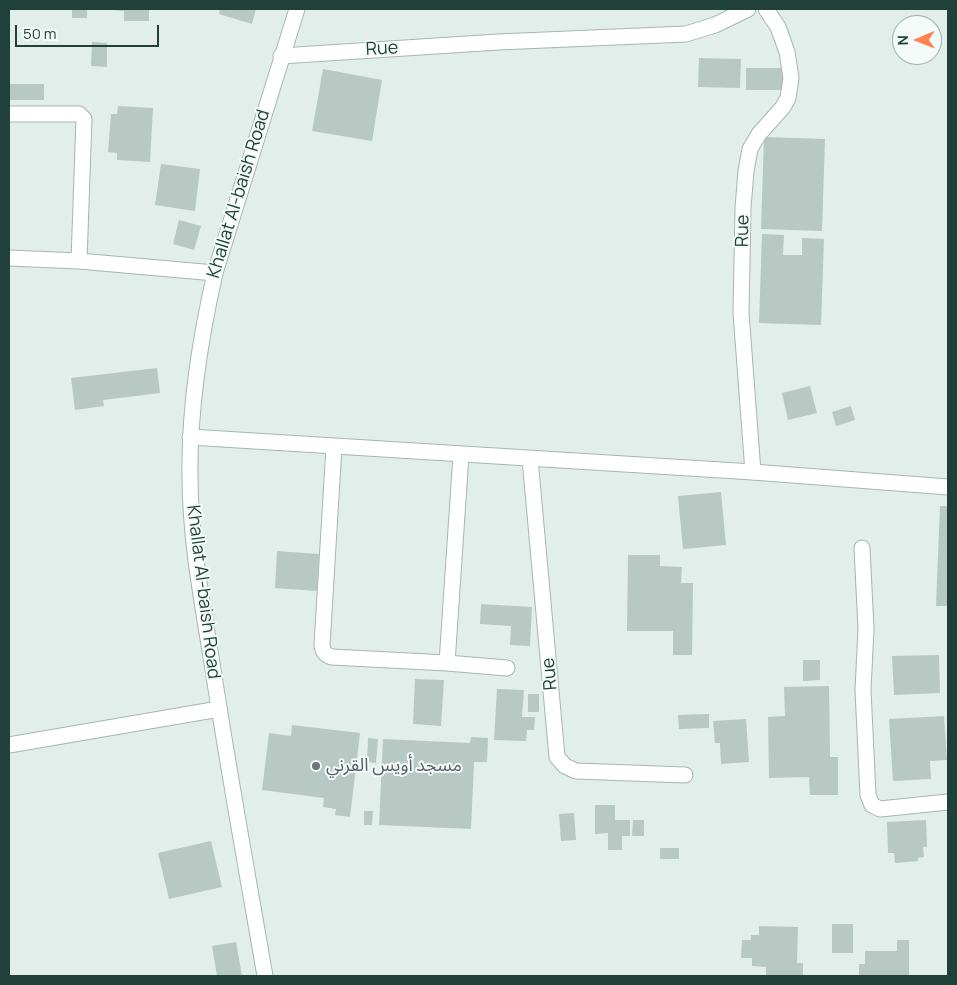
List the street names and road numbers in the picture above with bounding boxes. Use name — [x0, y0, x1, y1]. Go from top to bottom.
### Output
street label: Rue — [365, 37, 399, 61]
street label: Khallat Al-baish Road — [203, 107, 275, 281]
street label: Rue — [732, 215, 754, 247]
street label: Khallat Al-baish Road — [182, 504, 224, 680]
street label: Rue — [538, 657, 562, 691]

